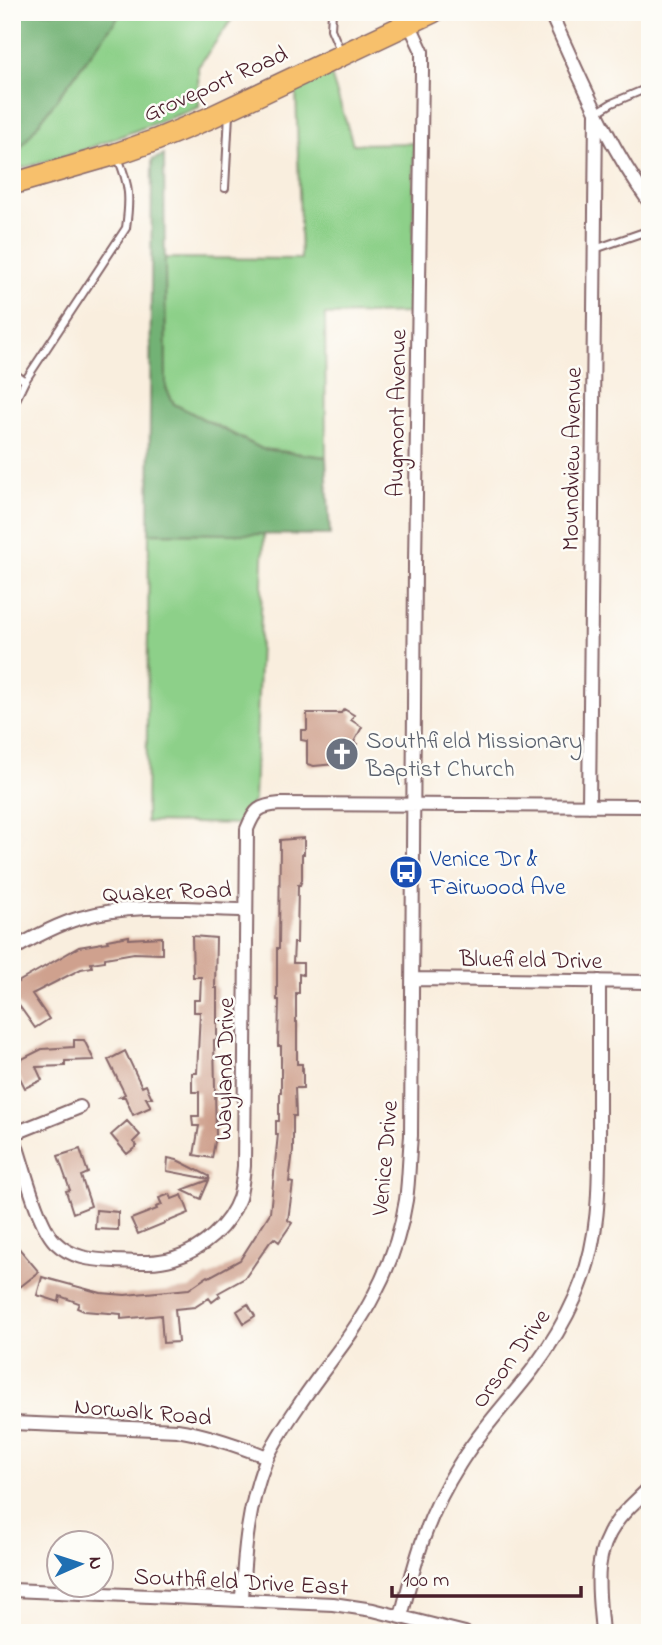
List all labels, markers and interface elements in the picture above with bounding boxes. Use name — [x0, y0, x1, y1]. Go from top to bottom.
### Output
street label: Groveport Road — [138, 38, 294, 133]
street label: Augmont Avenue — [380, 329, 417, 497]
street label: Moundview Avenue — [554, 367, 593, 551]
place label: Southfield Missionary Baptist Church — [365, 725, 582, 788]
church icon: Southfield Missionary Baptist Church — [323, 735, 361, 773]
place label: Venice Dr & Fairwood Ave — [429, 843, 566, 906]
bus stop icon: Venice Dr & Fairwood Ave — [387, 853, 425, 891]
street label: Quaker Road — [102, 874, 233, 913]
street label: Bluefield Drive — [458, 943, 603, 980]
street label: Wayland Drive — [208, 997, 246, 1141]
street label: Venice Drive — [364, 1099, 409, 1218]
street label: Orson Drive — [464, 1302, 560, 1417]
street label: Norwalk Road — [73, 1390, 213, 1437]
north arrow — [46, 1530, 116, 1600]
scale bar — [392, 1554, 582, 1598]
text: N — [81, 1556, 108, 1571]
street label: Southfield Drive East — [133, 1560, 349, 1607]
text: 100 m — [403, 1566, 449, 1596]

